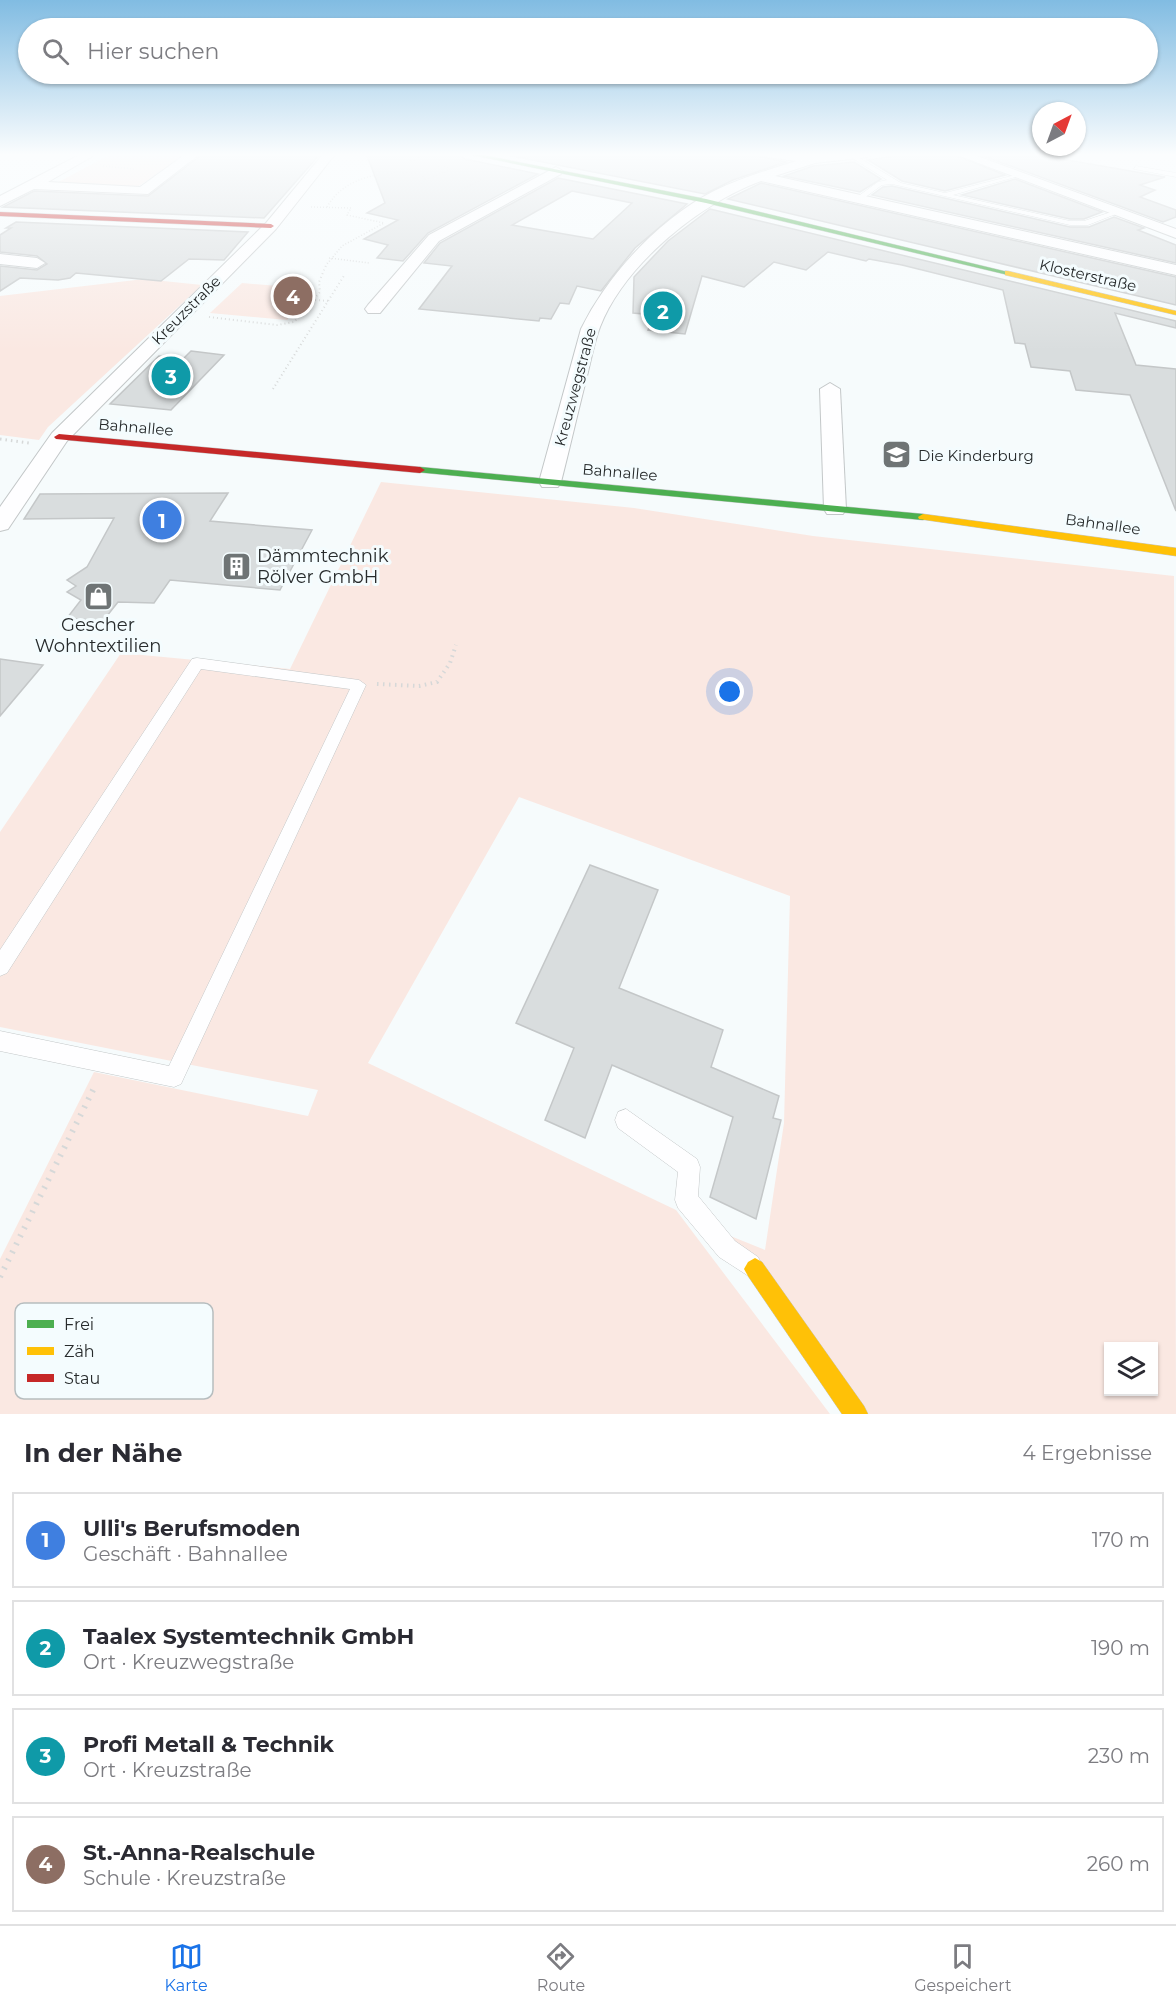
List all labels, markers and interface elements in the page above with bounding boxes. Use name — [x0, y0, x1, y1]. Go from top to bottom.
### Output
search box — [18, 18, 1158, 84]
icon: search — [39, 35, 72, 68]
text: Hier suchen — [87, 38, 219, 65]
north arrow — [1032, 102, 1086, 156]
street label: Klosterstraße — [1038, 255, 1138, 295]
street label: Kreuzstraße — [148, 272, 224, 348]
pin: 4 — [274, 274, 312, 318]
pin: 2 — [644, 288, 682, 334]
street label: Kreuzwegstraße — [550, 326, 600, 448]
pin: 3 — [152, 354, 190, 398]
street label: Bahnallee — [98, 414, 174, 440]
school or university icon: Die Kinderburg — [881, 439, 913, 471]
place label: Die Kinderburg — [918, 446, 1034, 465]
street label: Bahnallee — [582, 459, 658, 485]
pin: 1 — [142, 498, 182, 542]
street label: Bahnallee — [1064, 509, 1142, 539]
place label: Dämmtechnik Rölver GmbH — [257, 545, 389, 588]
building icon: Dämmtechnik Rölver GmbH — [220, 550, 252, 582]
shop icon: Gescher Wohntextilien — [82, 580, 114, 612]
place label: Gescher Wohntextilien — [35, 614, 161, 657]
your location — [715, 677, 744, 706]
legend — [15, 1303, 213, 1399]
text: Frei — [64, 1315, 94, 1334]
text: Zäh — [64, 1342, 95, 1361]
map controls — [1104, 1342, 1158, 1396]
button: layers — [1104, 1342, 1158, 1396]
text: Stau — [64, 1369, 100, 1388]
text: In der Nähe — [24, 1437, 182, 1469]
text: 4 Ergebnisse — [1023, 1441, 1152, 1465]
text: Ulli's Berufsmoden — [83, 1515, 301, 1542]
text: 1 — [42, 1528, 49, 1552]
text: 170 m — [1092, 1528, 1150, 1552]
text: Geschäft · Bahnallee — [83, 1542, 288, 1566]
text: Taalex Systemtechnik GmbH — [83, 1623, 414, 1650]
text: 2 — [40, 1636, 51, 1660]
text: 190 m — [1091, 1636, 1150, 1660]
text: Ort · Kreuzwegstraße — [83, 1650, 294, 1674]
text: Profi Metall & Technik — [83, 1731, 334, 1758]
text: 3 — [40, 1744, 51, 1768]
text: 230 m — [1088, 1744, 1150, 1768]
text: Ort · Kreuzstraße — [83, 1758, 252, 1782]
text: St.-Anna-Realschule — [83, 1839, 315, 1866]
text: 4 — [39, 1852, 52, 1876]
text: 260 m — [1087, 1852, 1150, 1876]
text: Schule · Kreuzstraße — [83, 1866, 286, 1890]
tab: Karte — [165, 1940, 208, 1995]
tab: Route — [537, 1940, 585, 1995]
tab: Gespeichert — [914, 1940, 1011, 1995]

